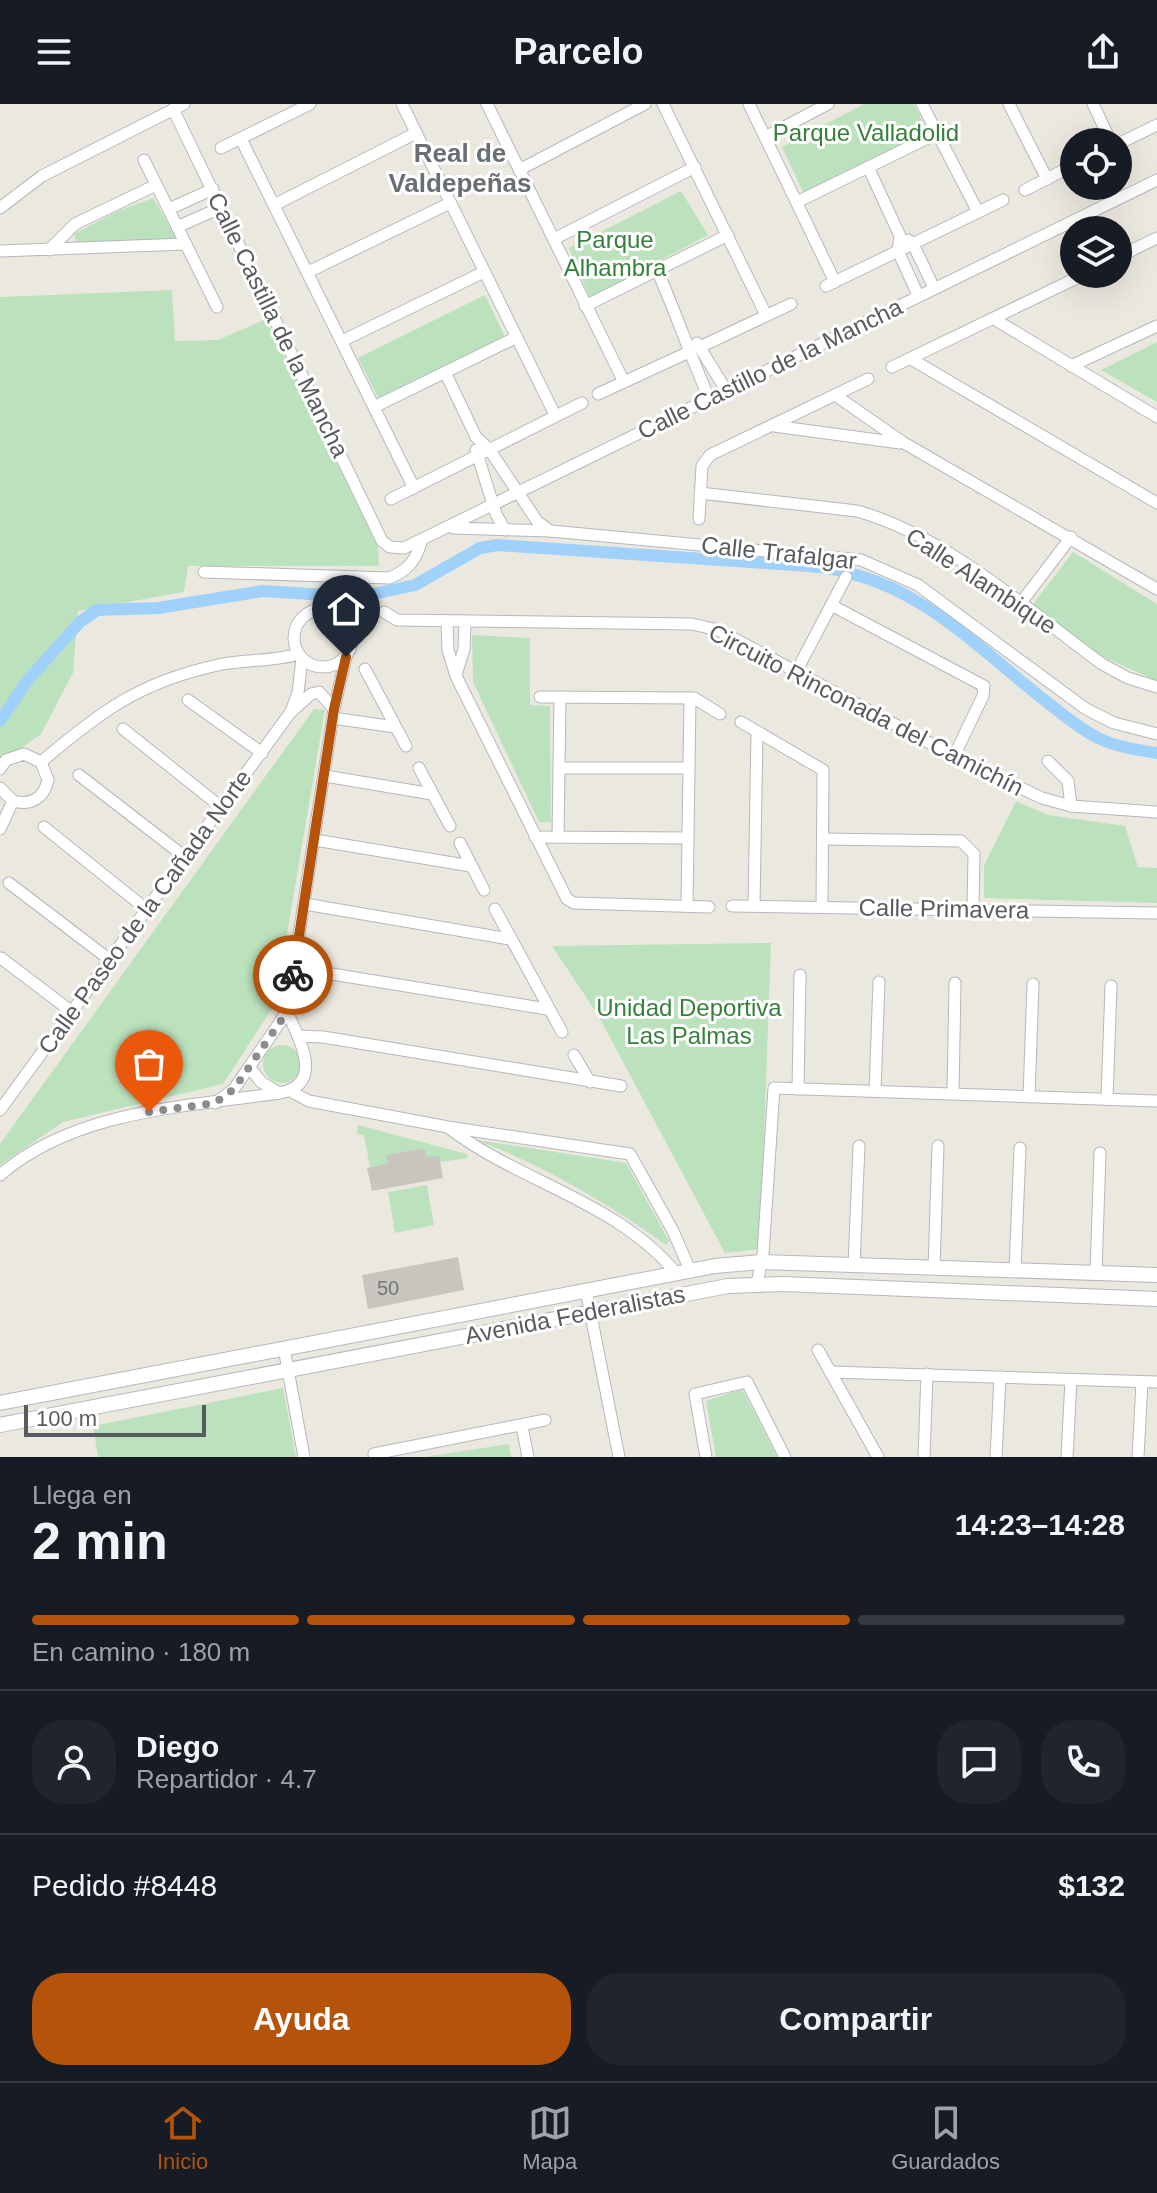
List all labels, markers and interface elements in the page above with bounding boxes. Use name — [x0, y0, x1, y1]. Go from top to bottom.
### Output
icon: menu — [32, 30, 76, 74]
icon: share — [1081, 30, 1125, 74]
text: Parcelo — [513, 31, 644, 72]
park label: Parque Valladolid — [773, 119, 959, 146]
map controls — [1060, 128, 1132, 288]
button: locate — [1060, 128, 1132, 200]
district label: Real de Valdepeñas — [388, 138, 532, 198]
street label: Calle Castilla de la Mancha — [203, 188, 355, 462]
button: layers — [1060, 216, 1132, 288]
park label: Parque Alhambra — [564, 226, 667, 281]
street label: Calle Castillo de la Mancha — [633, 292, 907, 444]
street label: Calle Alambique — [901, 522, 1061, 639]
street label: Calle Trafalgar — [700, 531, 858, 574]
pin — [312, 575, 380, 657]
icon: home — [324, 587, 368, 631]
street label: Circuito Rinconada del Camichín — [704, 618, 1028, 801]
street label: Calle Paseo de la Cañada Norte — [33, 765, 257, 1059]
street label: Calle Primavera — [858, 894, 1030, 923]
courier — [253, 935, 333, 1015]
icon: bike — [271, 953, 315, 997]
park label: Unidad Deportiva Las Palmas — [596, 994, 782, 1049]
pin — [115, 1030, 183, 1112]
icon: bag — [127, 1042, 171, 1086]
house number: 50 — [377, 1277, 399, 1299]
street label: Avenida Federalistas — [463, 1280, 687, 1349]
scale bar — [24, 1401, 206, 1437]
text: 100 m — [36, 1406, 97, 1431]
text: Llega en — [32, 1480, 132, 1510]
text: 14:23–14:28 — [955, 1508, 1125, 1541]
text: 2 min — [32, 1512, 168, 1570]
text: En camino · 180 m — [32, 1637, 250, 1667]
button: person — [32, 1720, 116, 1804]
button: chat — [937, 1720, 1021, 1804]
button: phone — [1041, 1720, 1125, 1804]
text: Diego — [136, 1730, 219, 1763]
text: Repartidor · 4.7 — [136, 1764, 317, 1794]
text: Pedido #8448 — [32, 1869, 217, 1902]
text: $132 — [1058, 1869, 1125, 1902]
button: Ayuda — [32, 1973, 571, 2065]
button: Compartir — [587, 1973, 1125, 2065]
tab: Inicio — [157, 2101, 208, 2175]
tab: Mapa — [522, 2101, 577, 2175]
tab: Guardados — [891, 2101, 1000, 2175]

